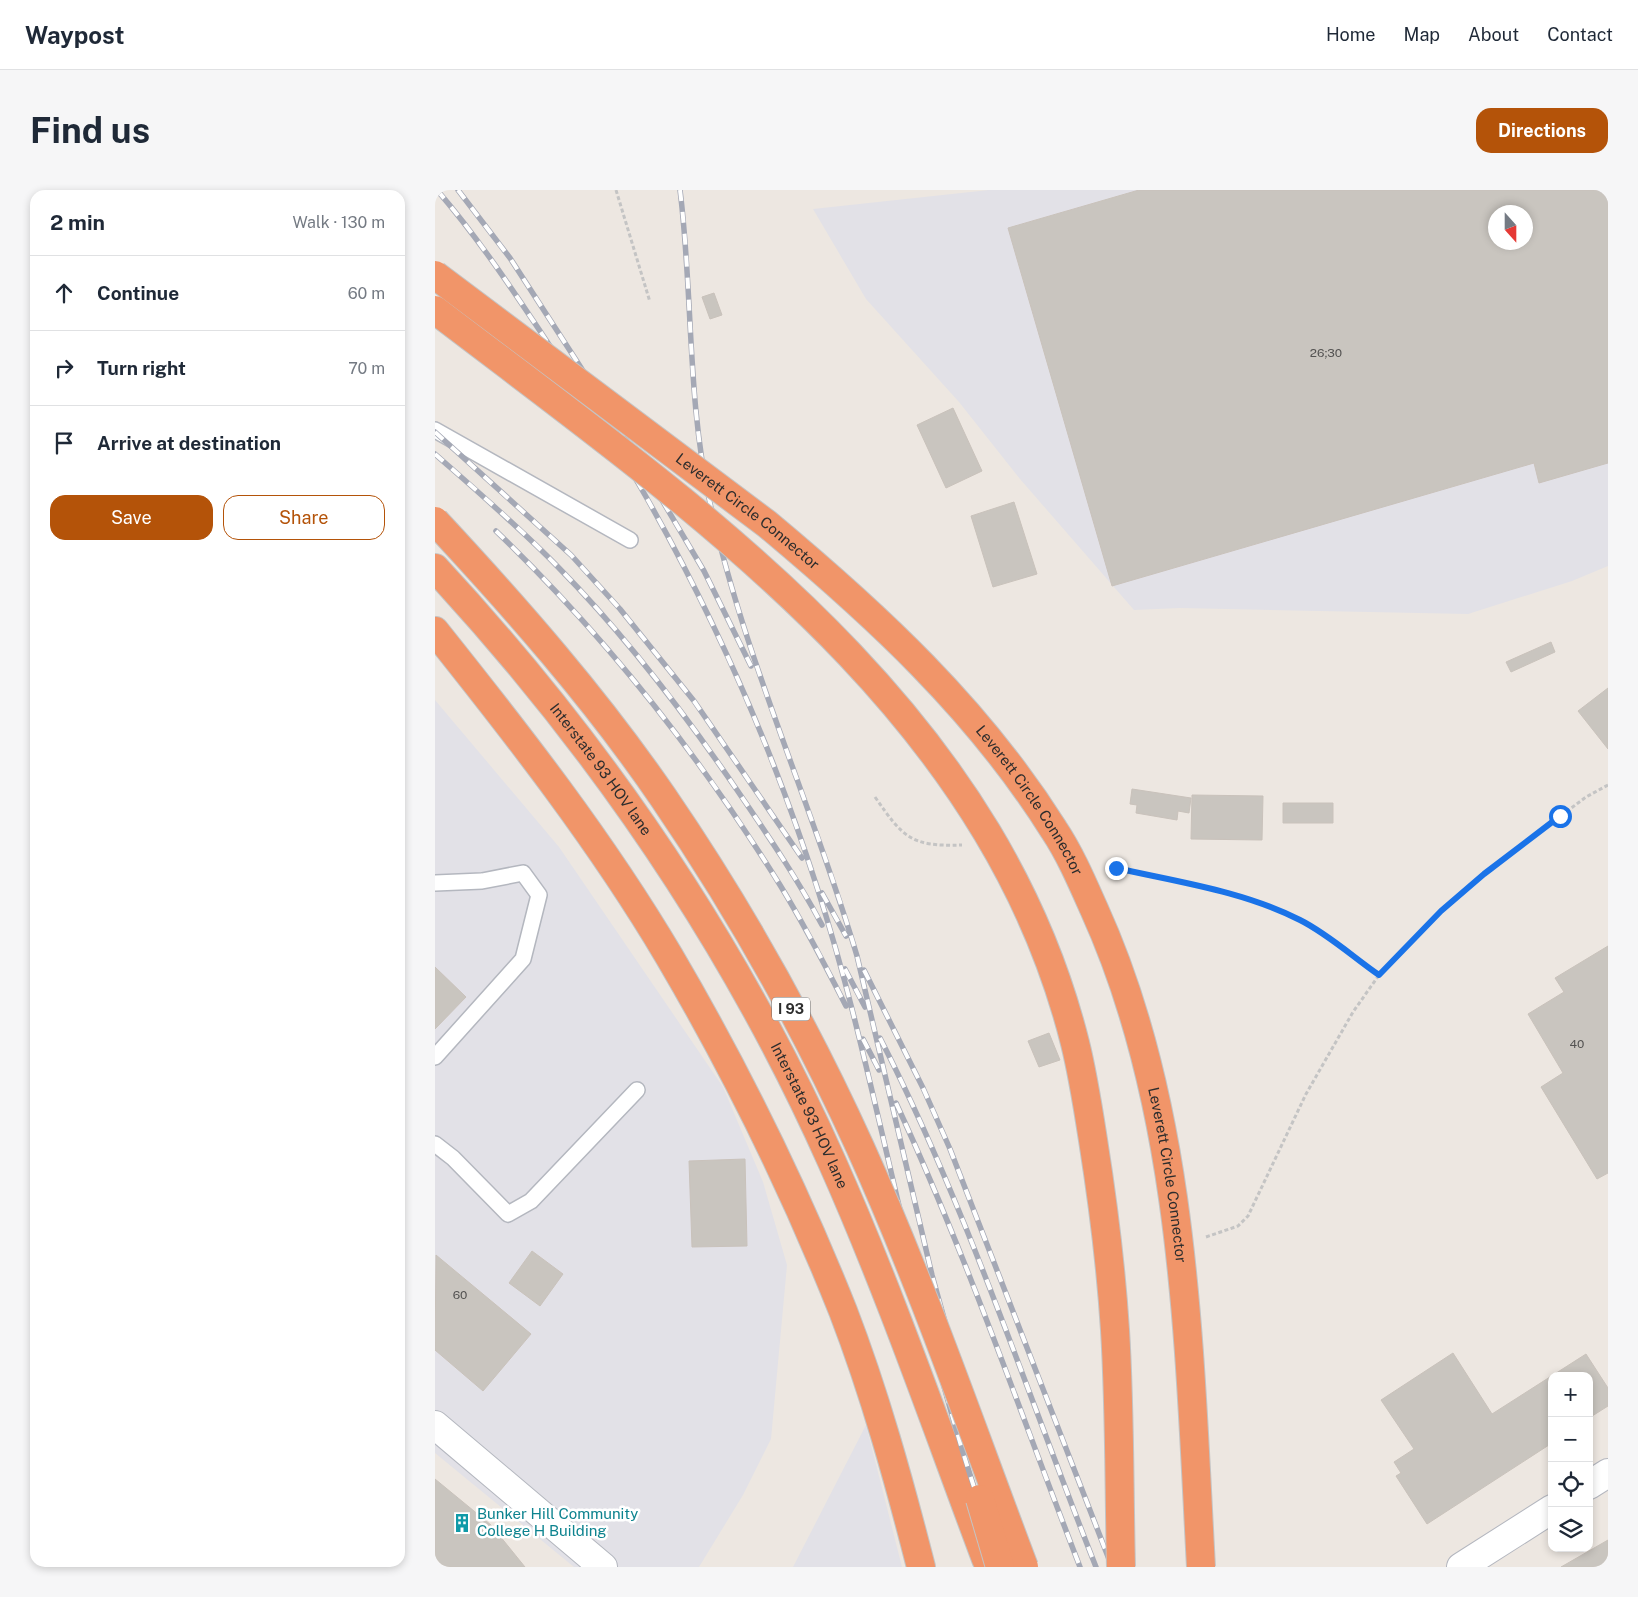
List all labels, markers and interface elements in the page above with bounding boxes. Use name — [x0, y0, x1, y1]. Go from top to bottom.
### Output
text: Waypost — [25, 21, 125, 49]
text: Home — [1326, 24, 1376, 45]
text: Map — [1404, 24, 1440, 45]
text: About — [1468, 24, 1519, 45]
text: Contact — [1547, 24, 1613, 45]
button: Directions — [1476, 108, 1608, 153]
text: Find us — [30, 110, 150, 151]
north arrow — [1488, 205, 1533, 250]
text: 2 min — [50, 210, 105, 235]
text: Walk · 130 m — [292, 213, 385, 232]
icon: ahead — [50, 279, 78, 307]
text: Continue — [97, 282, 179, 304]
text: 60 m — [348, 284, 385, 303]
house number: 26;30 — [1310, 346, 1342, 360]
icon: right — [50, 354, 78, 382]
text: Turn right — [97, 357, 186, 379]
text: 70 m — [348, 359, 385, 378]
icon: arrive — [50, 429, 78, 457]
text: Arrive at destination — [97, 432, 281, 454]
street label: Leverett Circle Connector — [673, 450, 823, 573]
button: Save — [50, 495, 213, 540]
button: Share — [223, 495, 385, 540]
street label: Interstate 93 HOV lane — [547, 700, 655, 838]
street label: Leverett Circle Connector — [973, 722, 1087, 878]
route start — [1549, 805, 1572, 828]
route end — [1105, 857, 1128, 880]
road number: I 93 — [772, 998, 810, 1021]
house number: 40 — [1570, 1037, 1584, 1051]
street label: Interstate 93 HOV lane — [767, 1039, 852, 1191]
street label: Leverett Circle Connector — [1145, 1085, 1190, 1264]
house number: 60 — [453, 1288, 467, 1302]
map controls — [1548, 1372, 1593, 1552]
button: + — [1548, 1372, 1593, 1417]
button: − — [1548, 1417, 1593, 1462]
button: locate — [1548, 1462, 1593, 1507]
place label: Bunker Hill Community College H Building — [477, 1505, 638, 1539]
button: layers — [1548, 1507, 1593, 1552]
building icon: Bunker Hill Community College H Building — [451, 1512, 473, 1534]

